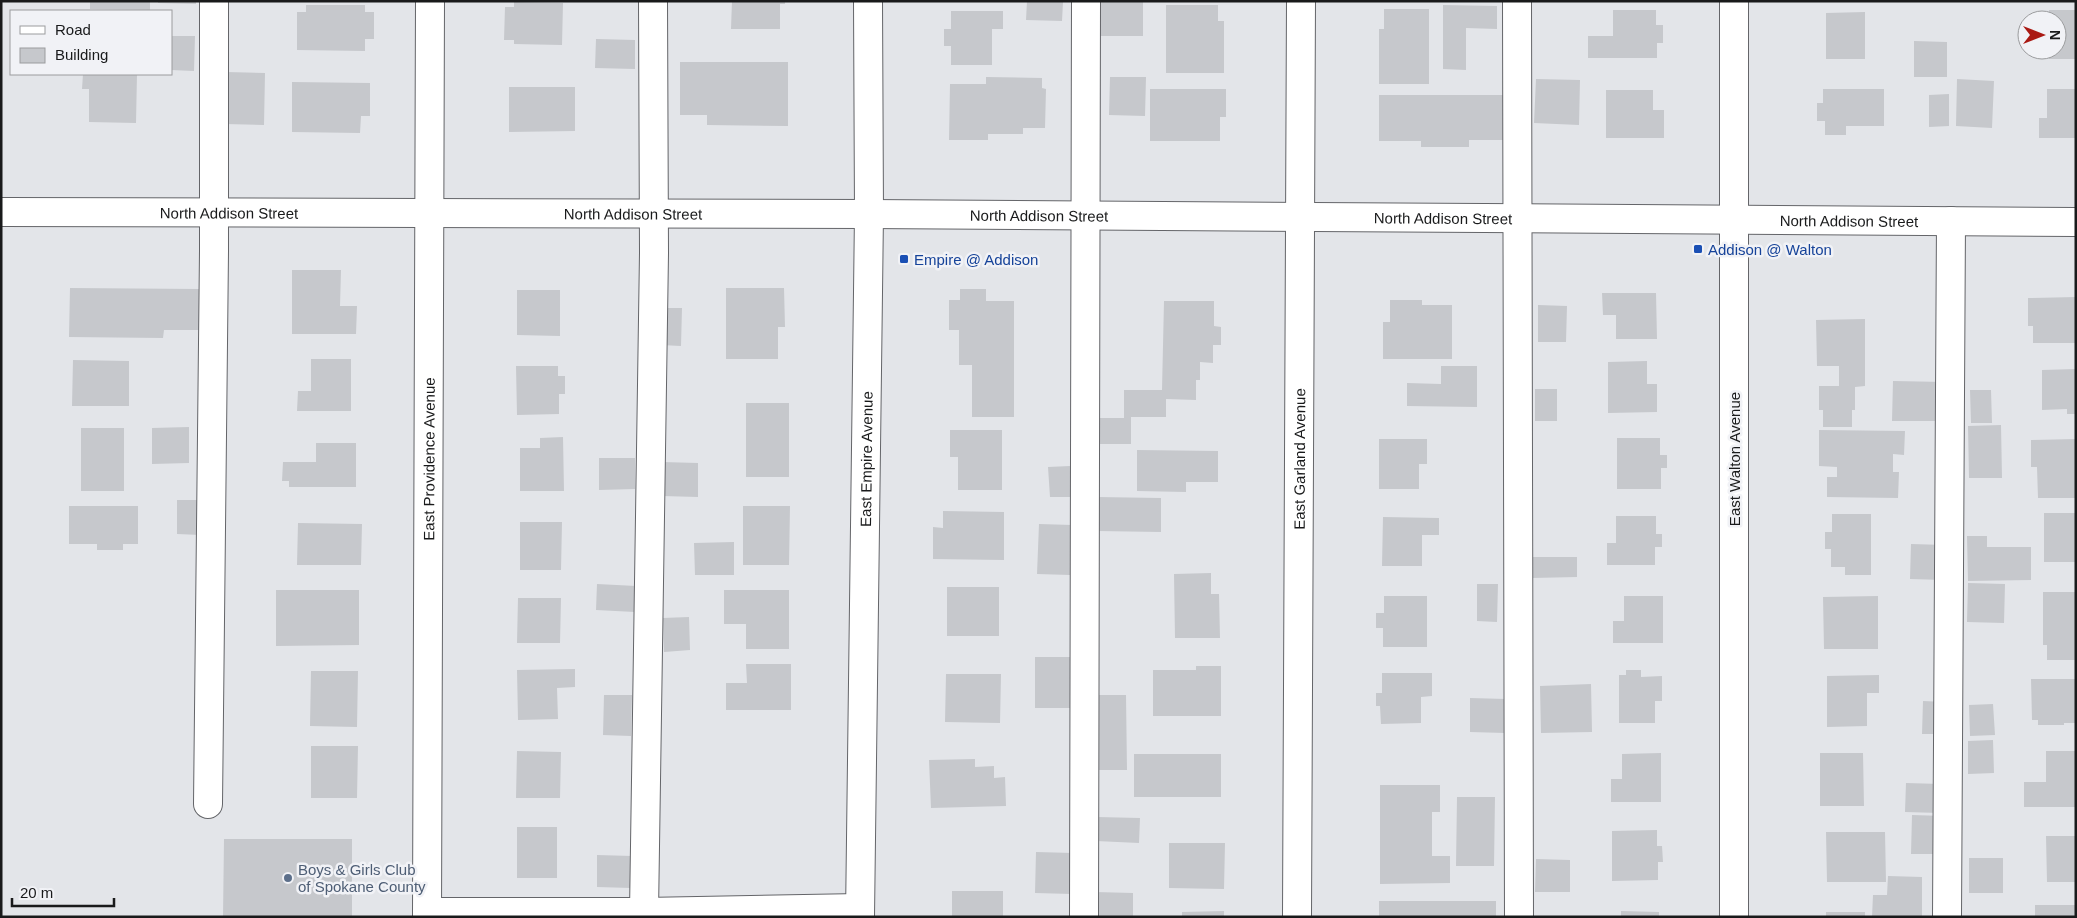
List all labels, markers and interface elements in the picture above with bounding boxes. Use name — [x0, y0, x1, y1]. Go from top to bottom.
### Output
legend — [10, 10, 172, 75]
north arrow — [2017, 10, 2067, 60]
text: Road — [55, 21, 91, 38]
text: N — [2047, 30, 2063, 40]
text: Building — [55, 46, 108, 63]
street label: North Addison Street — [160, 204, 299, 221]
street label: North Addison Street — [564, 205, 703, 222]
street label: North Addison Street — [970, 206, 1109, 224]
street label: North Addison Street — [1374, 209, 1513, 227]
street label: North Addison Street — [1780, 212, 1919, 229]
place label: Addison @ Walton — [1708, 241, 1832, 258]
marker: Addison @ Walton — [1692, 243, 1704, 255]
place label: Empire @ Addison — [914, 251, 1038, 268]
marker: Empire @ Addison — [898, 253, 910, 265]
street label: East Providence Avenue — [420, 377, 437, 541]
street label: East Garland Avenue — [1290, 388, 1308, 530]
street label: East Empire Avenue — [856, 391, 875, 527]
street label: East Walton Avenue — [1726, 392, 1743, 526]
place label: Boys & Girls Club of Spokane County — [298, 861, 426, 895]
marker: Boys & Girls Club of Spokane County — [282, 872, 294, 884]
scale bar — [12, 876, 115, 908]
text: 20 m — [20, 884, 53, 901]

